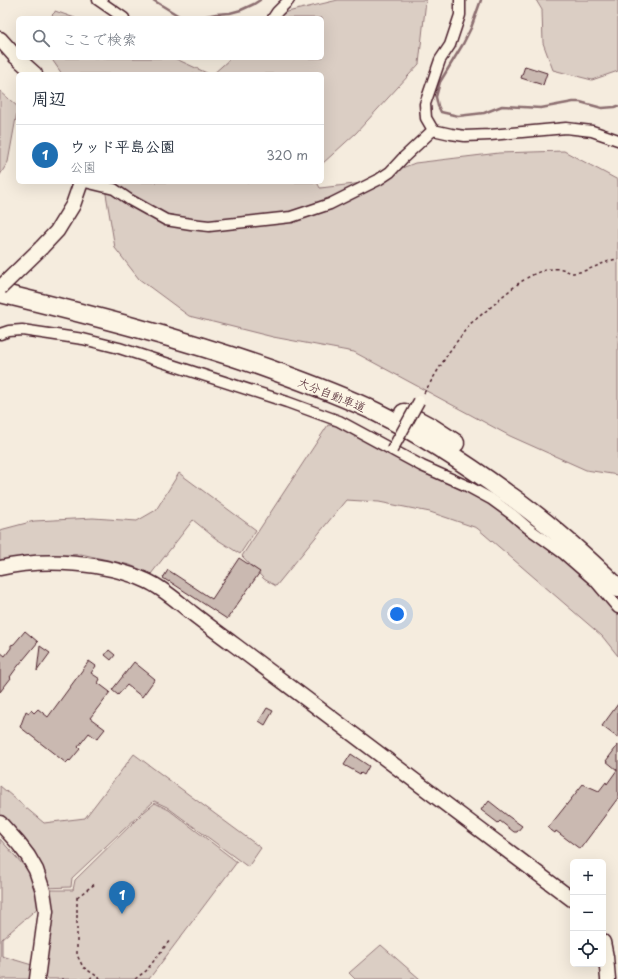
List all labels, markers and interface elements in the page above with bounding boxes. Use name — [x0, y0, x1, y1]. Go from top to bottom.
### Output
search box — [16, 16, 324, 60]
icon: search — [30, 27, 52, 49]
text: ここで検索 — [62, 27, 137, 50]
text: 周辺 — [32, 85, 66, 111]
text: ウッド平島公園 — [70, 134, 175, 157]
text: 1 — [42, 145, 48, 164]
text: 320 m — [266, 145, 308, 164]
text: 公園 — [70, 157, 96, 176]
street label: 大分自動車道 — [295, 372, 369, 416]
your location — [387, 604, 407, 624]
map controls — [570, 859, 606, 967]
button: + — [570, 859, 606, 895]
pin: 1 — [109, 881, 135, 914]
button: − — [570, 895, 606, 931]
button: locate — [570, 931, 606, 967]

